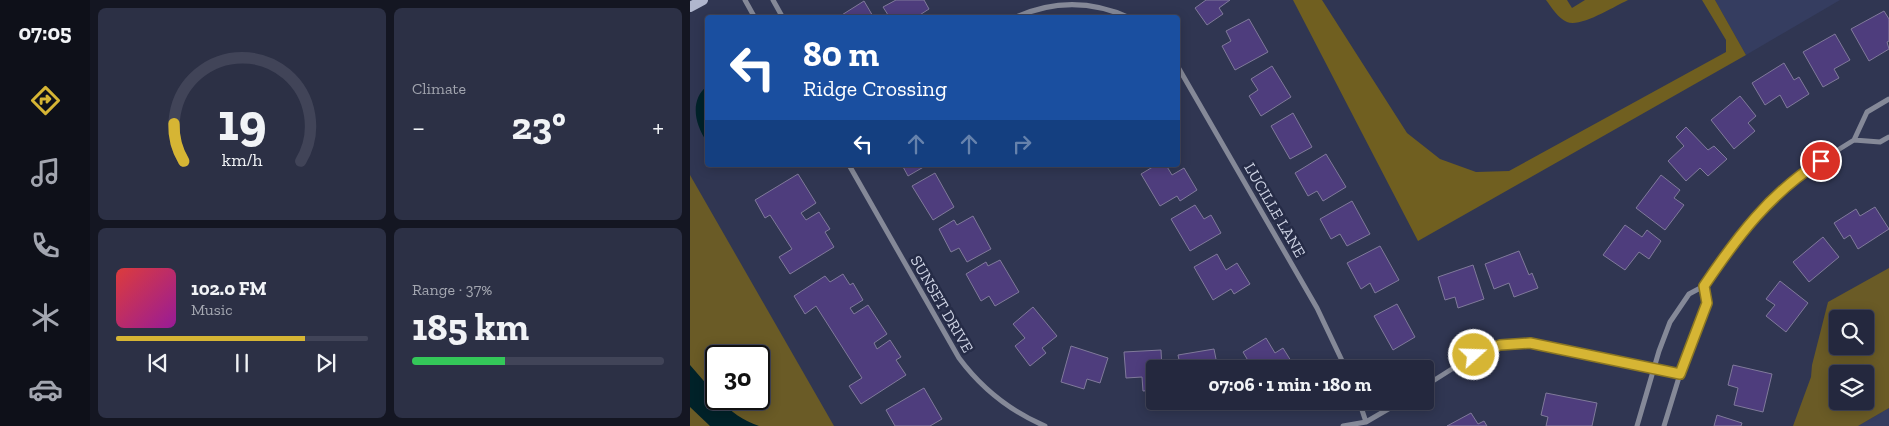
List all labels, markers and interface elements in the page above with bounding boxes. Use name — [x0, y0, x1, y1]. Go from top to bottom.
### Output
text: 07:05 — [18, 19, 72, 46]
text: 80 m — [803, 33, 879, 75]
icon: left — [720, 35, 785, 100]
text: Ridge Crossing — [803, 75, 947, 102]
text: Climate — [412, 79, 466, 98]
icon: directions — [28, 83, 63, 118]
text: 19 — [218, 91, 266, 153]
text: 23° — [511, 103, 566, 149]
text: − — [412, 111, 425, 144]
text: + — [652, 111, 664, 144]
icon: left — [849, 130, 877, 158]
icon: ahead — [902, 130, 930, 158]
icon: ahead — [955, 130, 983, 158]
icon: right — [1008, 130, 1036, 158]
pin — [1800, 140, 1842, 182]
icon: arrive — [1807, 147, 1835, 175]
text: km/h — [222, 149, 262, 171]
icon: music — [28, 155, 63, 190]
street label: LUCILLE LANE — [1240, 159, 1310, 261]
icon: phone — [28, 228, 63, 263]
street label: SUNSET DRIVE — [907, 252, 977, 356]
text: 102.0 FM — [191, 277, 267, 300]
text: Range · 37% — [412, 280, 492, 299]
icon: climate — [28, 300, 63, 335]
text: Music — [191, 300, 233, 319]
text: 185 km — [412, 304, 529, 350]
map controls — [1829, 310, 1874, 410]
button: search — [1829, 310, 1874, 355]
position arrow — [1447, 328, 1499, 380]
speed limit sign: 30 — [705, 345, 770, 410]
icon: previous — [144, 349, 172, 377]
icon: pause — [228, 349, 256, 377]
icon: next — [312, 349, 340, 377]
button: layers — [1829, 365, 1874, 410]
icon: car — [28, 372, 63, 407]
text: 07:06 · 1 min · 180 m — [1208, 373, 1372, 396]

